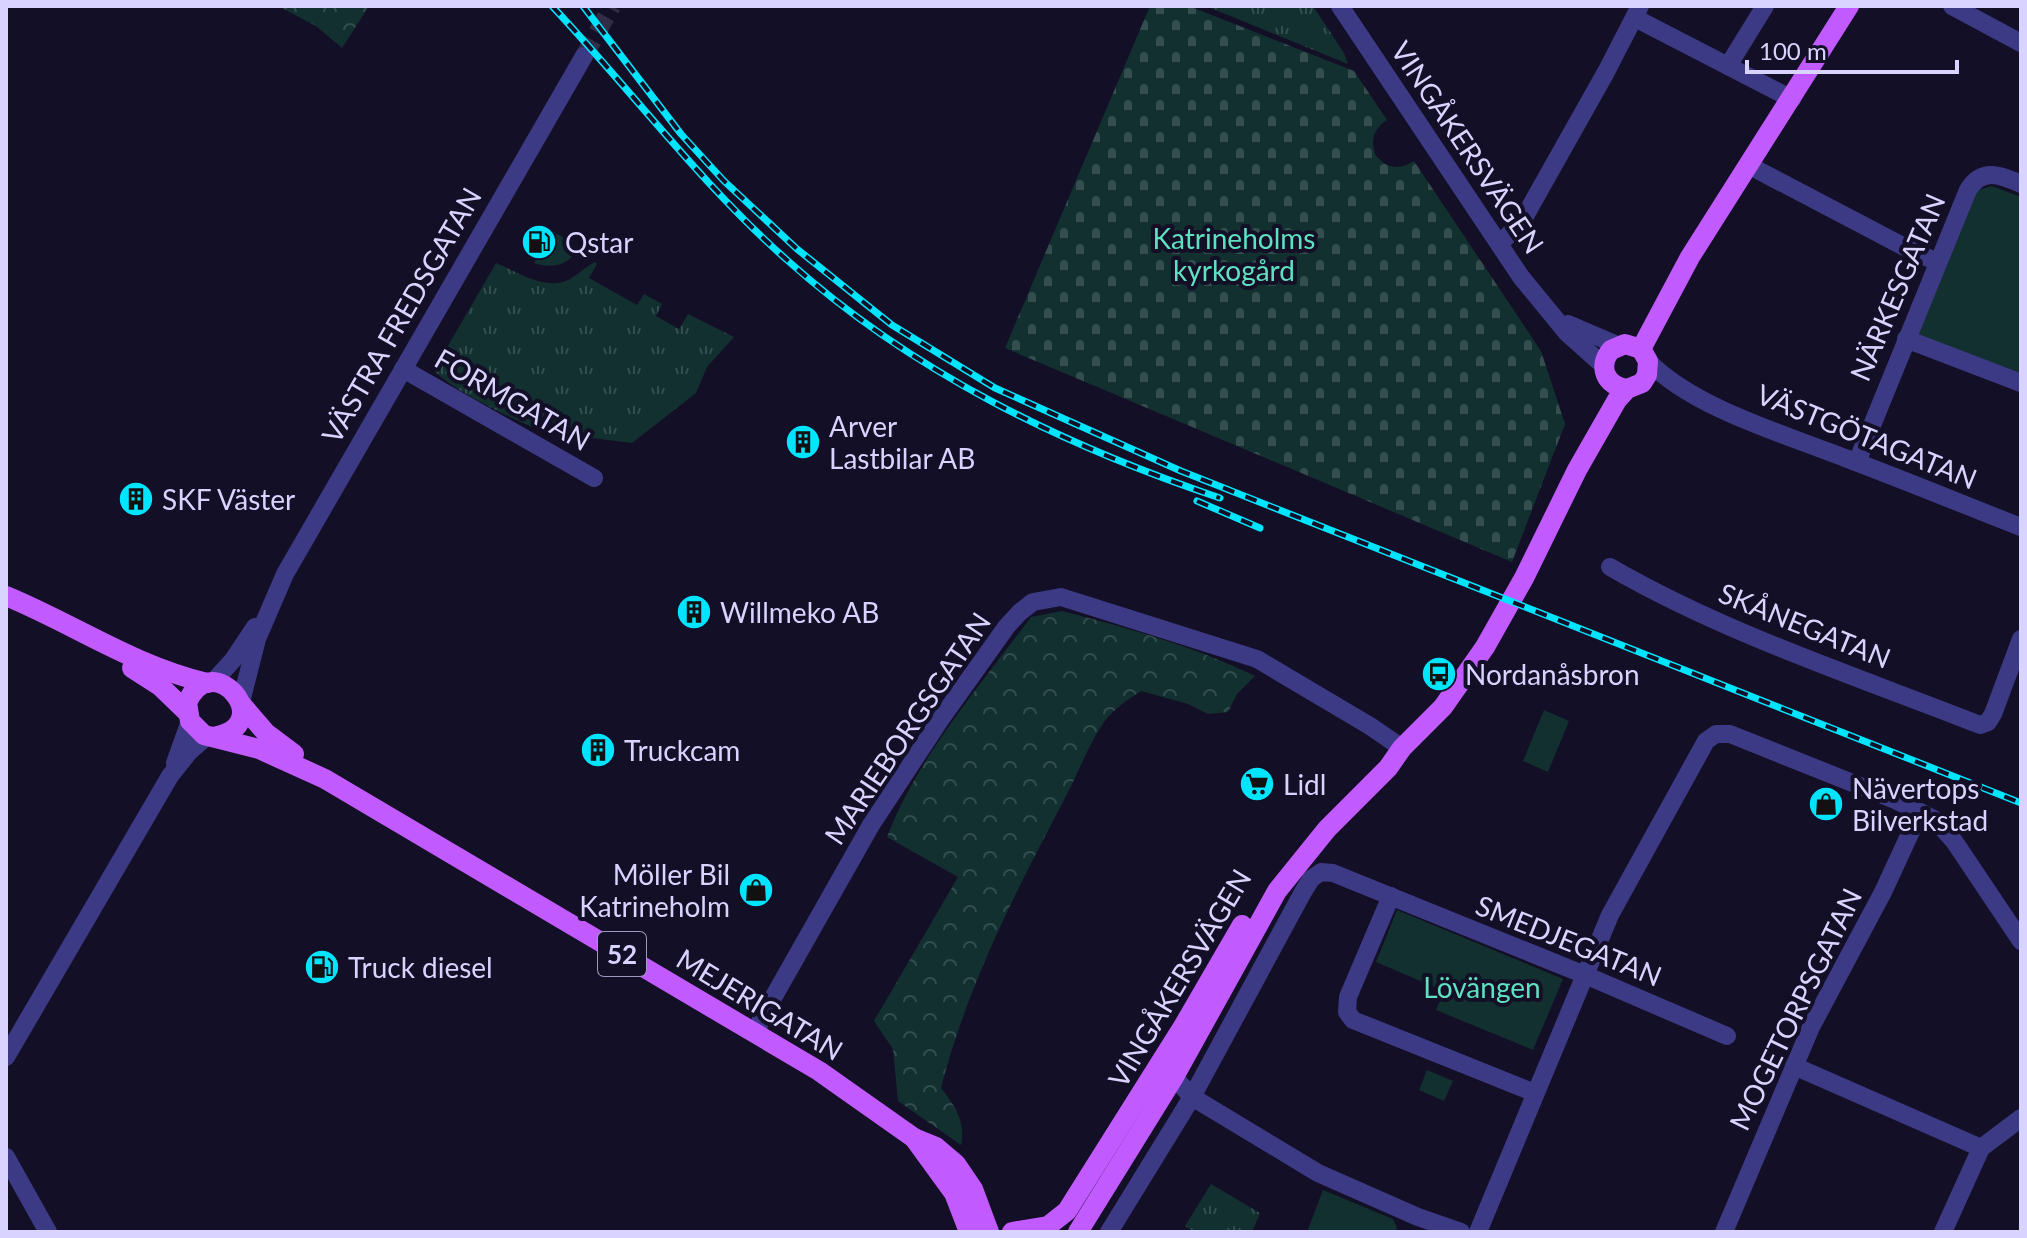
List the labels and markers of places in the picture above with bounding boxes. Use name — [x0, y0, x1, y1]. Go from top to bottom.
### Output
fuel station icon: Qstar — [520, 223, 558, 261]
place label: Qstar — [565, 225, 633, 259]
place label: Arver Lastbilar AB — [829, 409, 975, 475]
building icon: Arver Lastbilar AB — [784, 423, 822, 461]
building icon: SKF Väster — [117, 480, 155, 518]
place label: SKF Väster — [162, 482, 295, 516]
building icon: Willmeko AB — [675, 593, 713, 631]
place label: Willmeko AB — [720, 595, 879, 629]
bus stop icon: Nordanåsbron — [1420, 655, 1458, 693]
place label: Nordanåsbron — [1465, 657, 1640, 691]
building icon: Truckcam — [579, 731, 617, 769]
place label: Truckcam — [624, 733, 740, 767]
supermarket icon: Lidl — [1238, 765, 1276, 803]
place label: Lidl — [1283, 767, 1326, 801]
place label: Nävertops Bilverkstad — [1852, 771, 1988, 837]
shop icon: Nävertops Bilverkstad — [1807, 785, 1845, 823]
place label: Möller Bil Katrineholm — [579, 857, 730, 923]
shop icon: Möller Bil Katrineholm — [737, 871, 775, 909]
fuel station icon: Truck diesel — [303, 948, 341, 986]
place label: Truck diesel — [348, 950, 493, 984]

